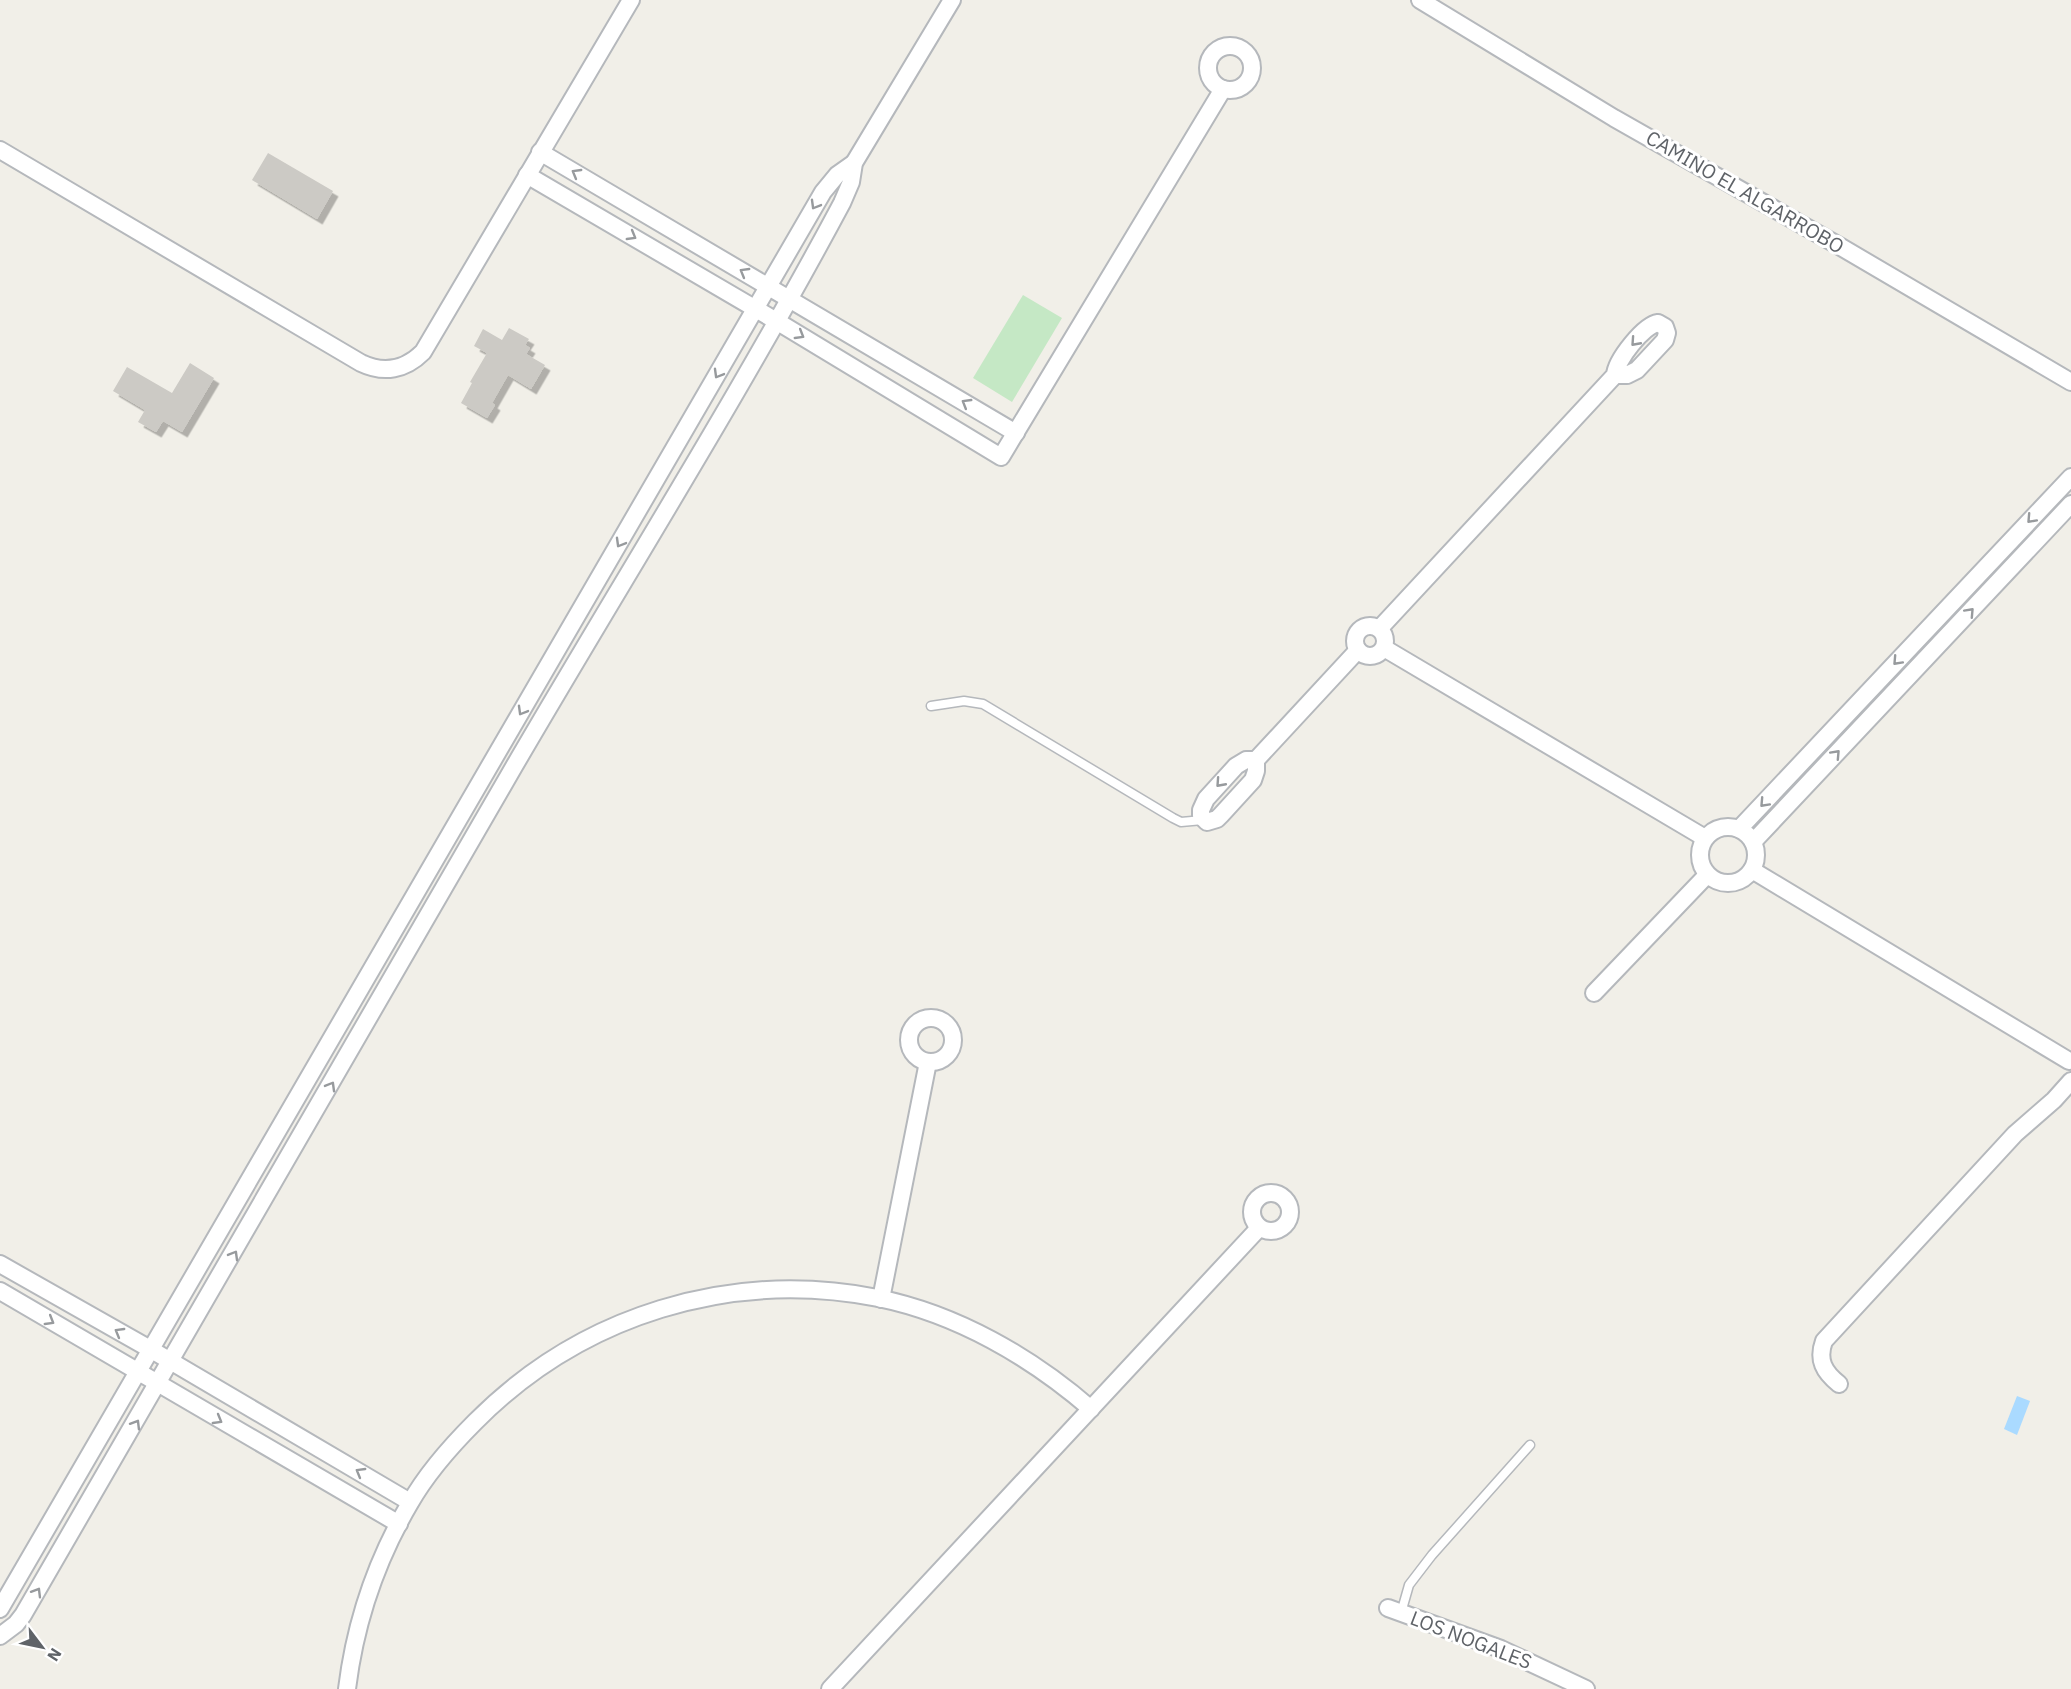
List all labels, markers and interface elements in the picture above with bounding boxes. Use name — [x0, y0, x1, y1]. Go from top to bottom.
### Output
street label: CAMINO EL ALGARROBO — [1641, 124, 1849, 259]
one-way arrow — [572, 169, 582, 180]
one-way arrow — [811, 199, 822, 209]
one-way arrow — [626, 229, 636, 241]
one-way arrow — [740, 268, 750, 279]
one-way arrow — [794, 328, 804, 340]
one-way arrow — [1631, 335, 1642, 346]
one-way arrow — [714, 368, 725, 378]
one-way arrow — [962, 399, 972, 410]
one-way arrow — [2027, 512, 2038, 523]
one-way arrow — [616, 537, 627, 547]
one-way arrow — [1963, 608, 1974, 618]
one-way arrow — [1893, 654, 1904, 665]
one-way arrow — [518, 705, 529, 716]
one-way arrow — [1829, 750, 1840, 760]
one-way arrow — [1217, 776, 1228, 787]
one-way arrow — [1760, 796, 1771, 807]
one-way arrow — [323, 1082, 335, 1092]
one-way arrow — [226, 1251, 238, 1261]
one-way arrow — [44, 1314, 54, 1325]
one-way arrow — [115, 1327, 125, 1339]
one-way arrow — [212, 1412, 222, 1424]
one-way arrow — [128, 1420, 140, 1430]
one-way arrow — [356, 1468, 366, 1480]
one-way arrow — [29, 1588, 41, 1598]
street label: LOS NOGALES — [1406, 1604, 1536, 1675]
north arrow — [12, 1617, 72, 1677]
text: N — [43, 1645, 66, 1665]

